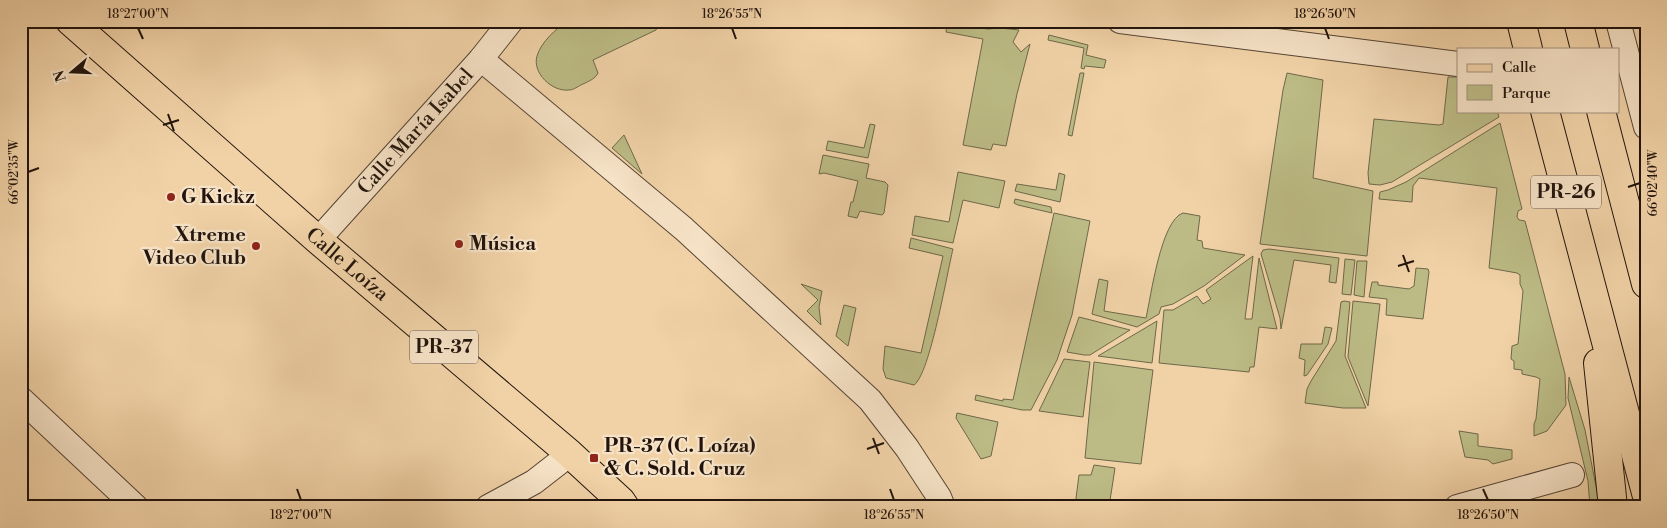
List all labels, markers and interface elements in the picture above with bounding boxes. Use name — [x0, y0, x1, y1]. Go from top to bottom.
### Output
text: 18°27'00"N — [107, 7, 169, 22]
text: 18°26'55"N — [702, 7, 762, 22]
text: 18°26'50"N — [1294, 7, 1356, 22]
north arrow — [48, 48, 98, 98]
legend — [1457, 48, 1620, 112]
text: Calle — [1502, 58, 1536, 77]
street label: Calle María Isabel — [352, 63, 479, 200]
text: N — [50, 68, 71, 84]
text: Parque — [1502, 84, 1551, 103]
text: 66°02'35"W — [7, 138, 22, 205]
text: 66°02'40"W — [1646, 148, 1661, 216]
road number: PR-26 — [1531, 176, 1601, 208]
place label: G Kickz — [181, 185, 255, 210]
marker: G Kickz — [165, 191, 177, 203]
place label: Xtreme Video Club — [142, 223, 246, 271]
street label: Calle Loíza — [301, 223, 394, 307]
place label: Música — [469, 232, 536, 257]
marker: Música — [453, 238, 465, 250]
marker: Xtreme Video Club — [250, 240, 262, 252]
road number: PR-37 — [410, 331, 478, 364]
place label: PR-37 (C. Loíza) & C. Sold. Cruz — [604, 434, 756, 482]
marker: PR-37 (C. Loíza) & C. Sold. Cruz — [588, 452, 600, 464]
text: 18°27'00"N — [270, 508, 332, 523]
text: 18°26'55"N — [864, 508, 924, 523]
text: 18°26'50"N — [1457, 508, 1519, 523]

